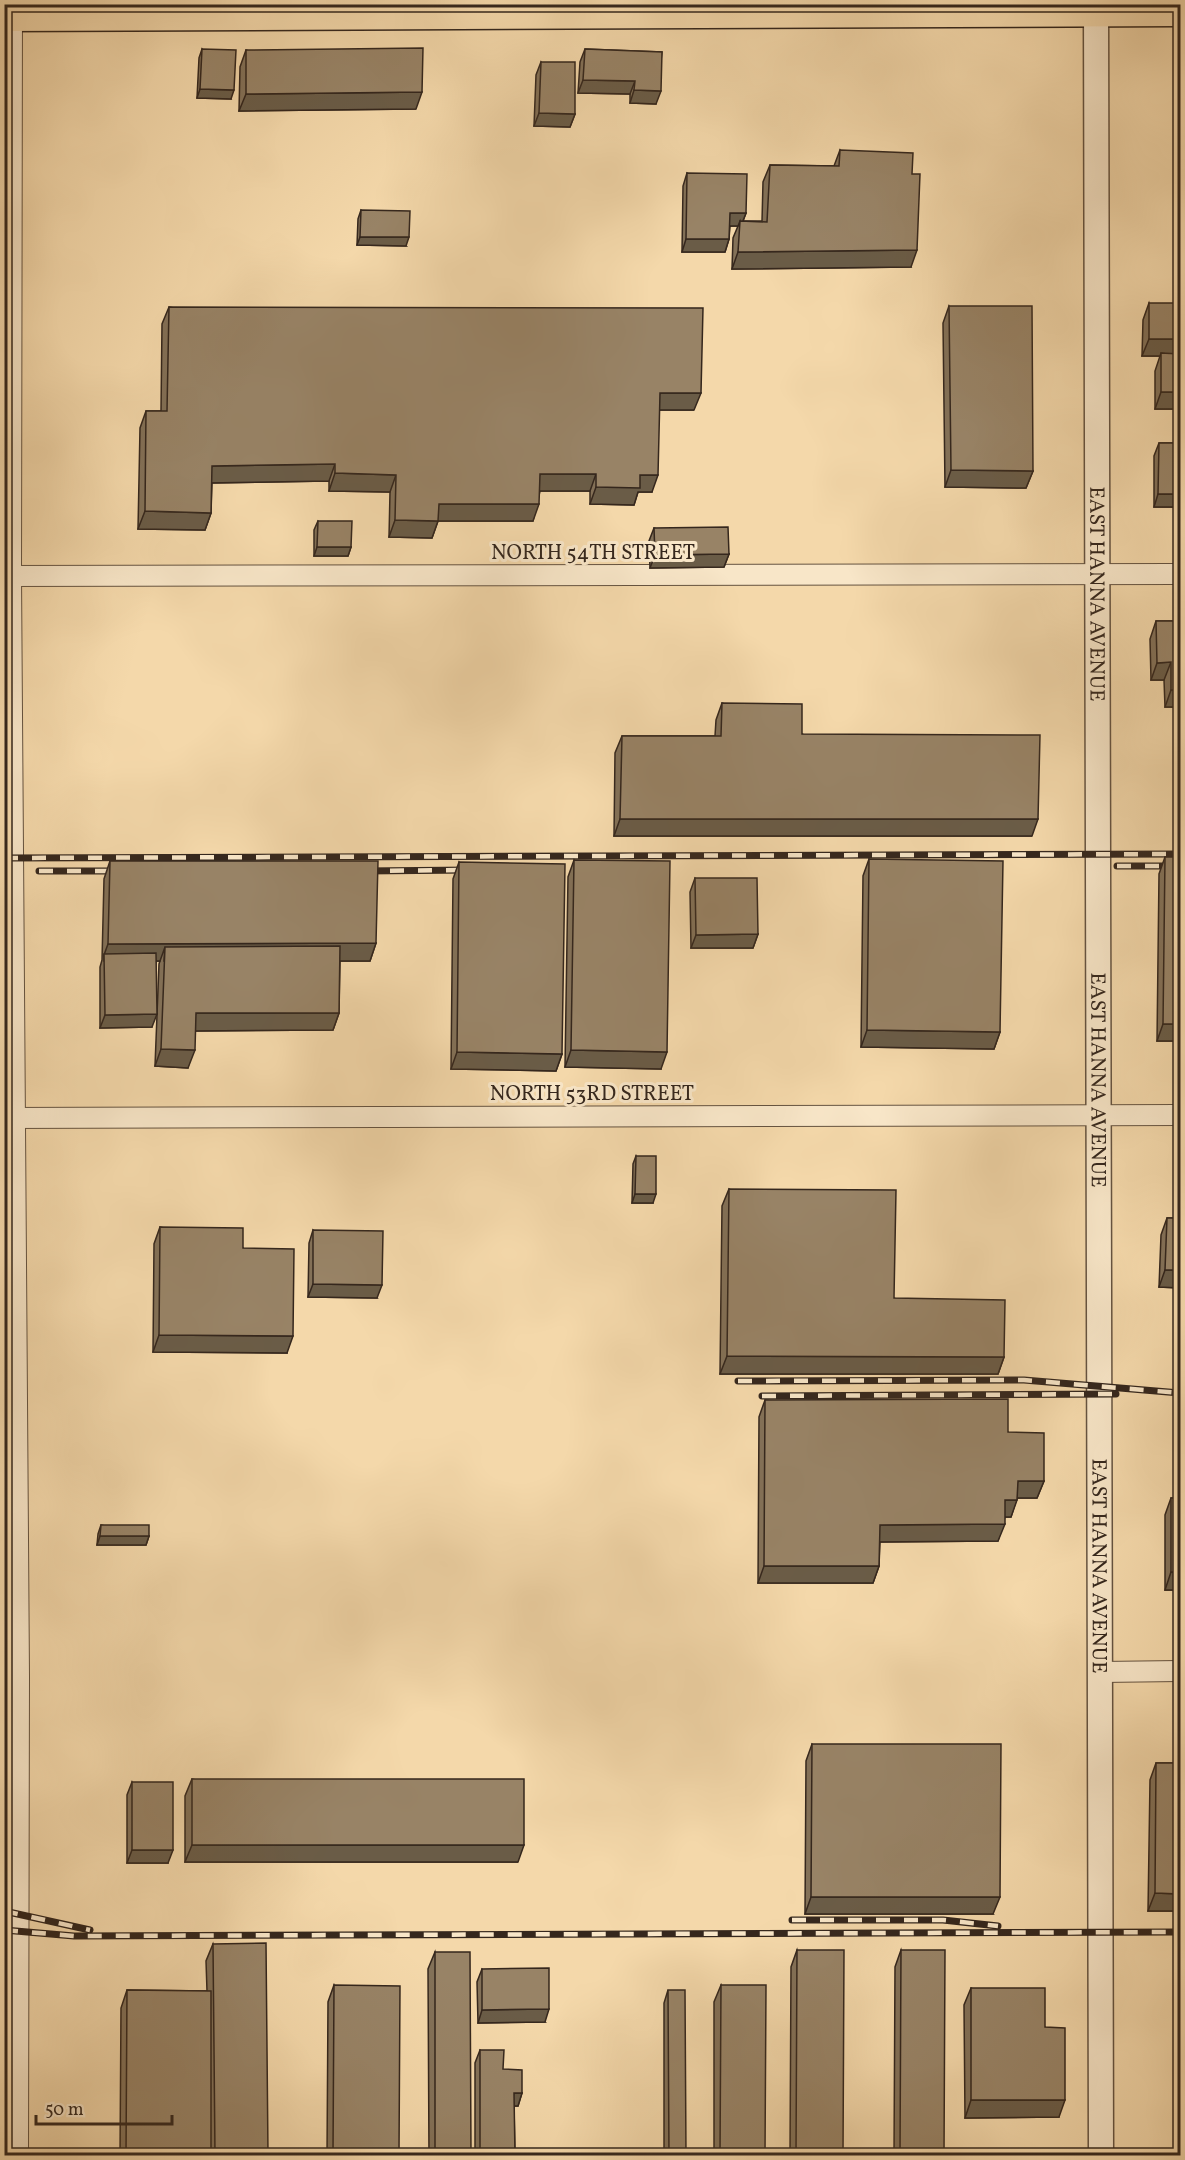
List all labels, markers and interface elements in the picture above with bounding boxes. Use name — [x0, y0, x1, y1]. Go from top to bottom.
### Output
street label: EAST HANNA AVENUE — [1081, 486, 1111, 702]
street label: NORTH 54TH STREET — [491, 539, 695, 568]
street label: EAST HANNA AVENUE — [1082, 972, 1112, 1188]
street label: NORTH 53RD STREET — [490, 1080, 694, 1109]
street label: EAST HANNA AVENUE — [1083, 1458, 1113, 1674]
scale bar — [36, 2088, 172, 2126]
text: 50 m — [45, 2098, 84, 2123]

